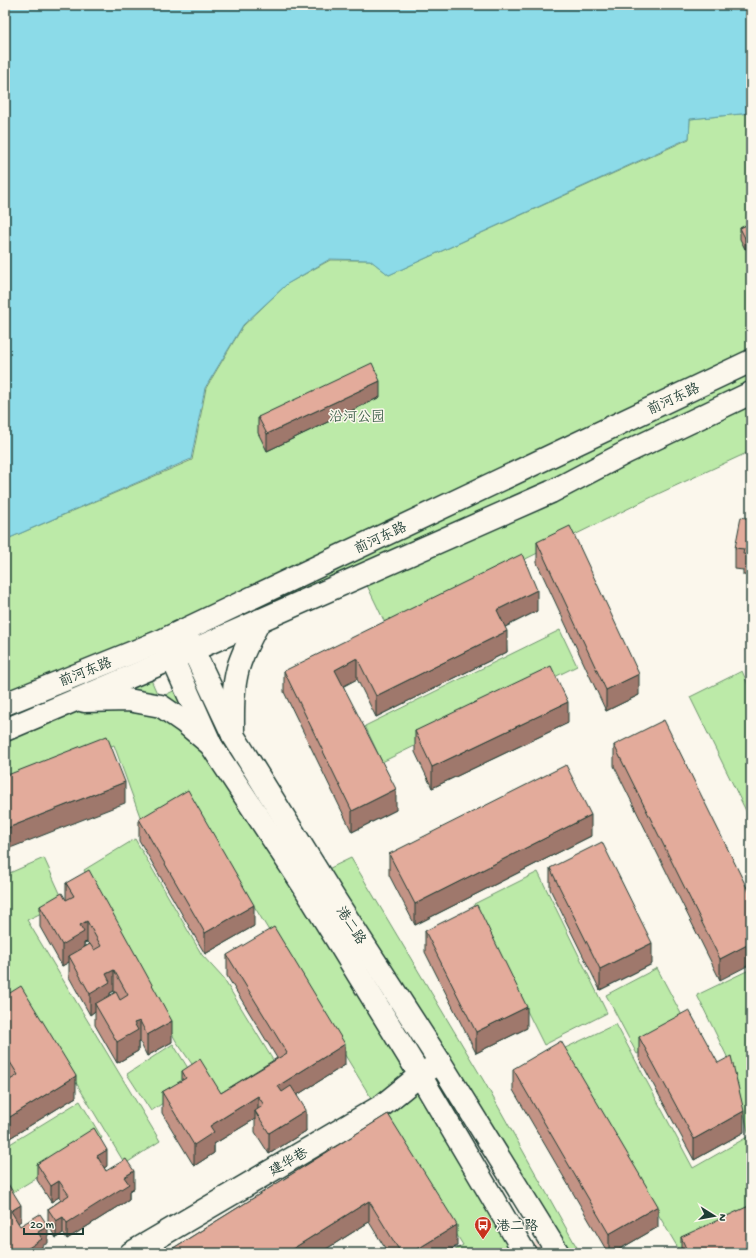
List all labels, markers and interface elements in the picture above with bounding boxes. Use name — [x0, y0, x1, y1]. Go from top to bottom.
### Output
street label: 前河东路 — [645, 380, 703, 420]
park label: 沿河公园 — [329, 409, 385, 427]
street label: 前河东路 — [352, 519, 410, 559]
street label: 前河东路 — [56, 654, 115, 692]
street label: 港二路 — [331, 904, 369, 949]
street label: 建华巷 — [267, 1145, 313, 1181]
north arrow — [694, 1196, 734, 1236]
scale bar — [24, 1210, 83, 1236]
text: N — [715, 1213, 728, 1222]
bus stop icon: 港二路 — [473, 1215, 493, 1240]
place label: 港二路 — [496, 1218, 538, 1236]
text: 20 m — [30, 1219, 55, 1233]

